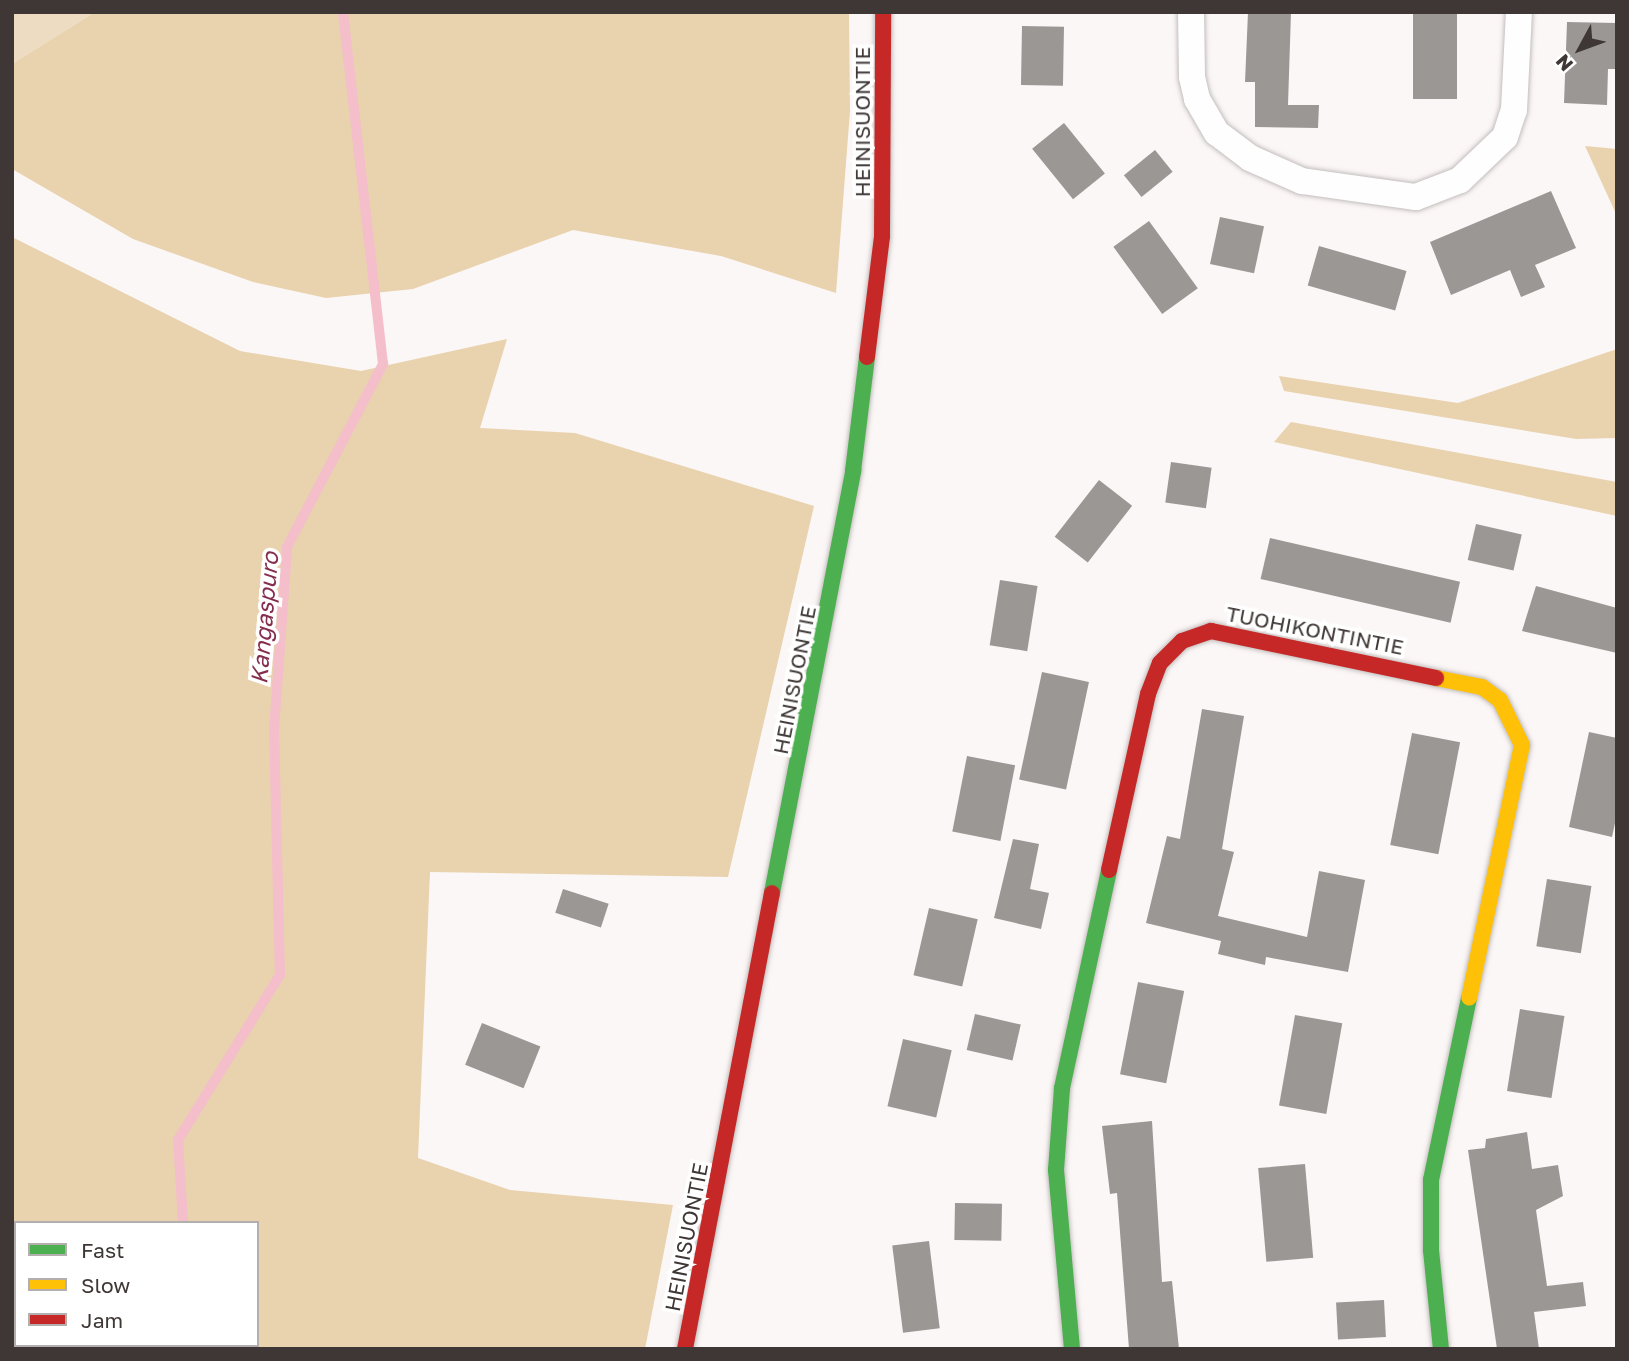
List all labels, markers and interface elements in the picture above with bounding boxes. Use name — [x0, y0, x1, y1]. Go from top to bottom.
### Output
north arrow — [1545, 14, 1615, 84]
street label: HEINISUONTIE — [849, 47, 875, 197]
text: N — [1550, 50, 1577, 76]
water label: Kangaspuro — [244, 551, 284, 685]
street label: TUOHIKONTINTIE — [1224, 600, 1406, 660]
street label: HEINISUONTIE — [767, 604, 821, 756]
street label: HEINISUONTIE — [659, 1161, 713, 1313]
legend — [14, 1221, 259, 1347]
text: Fast — [81, 1237, 124, 1263]
text: Slow — [81, 1272, 130, 1298]
text: Jam — [81, 1307, 123, 1333]

